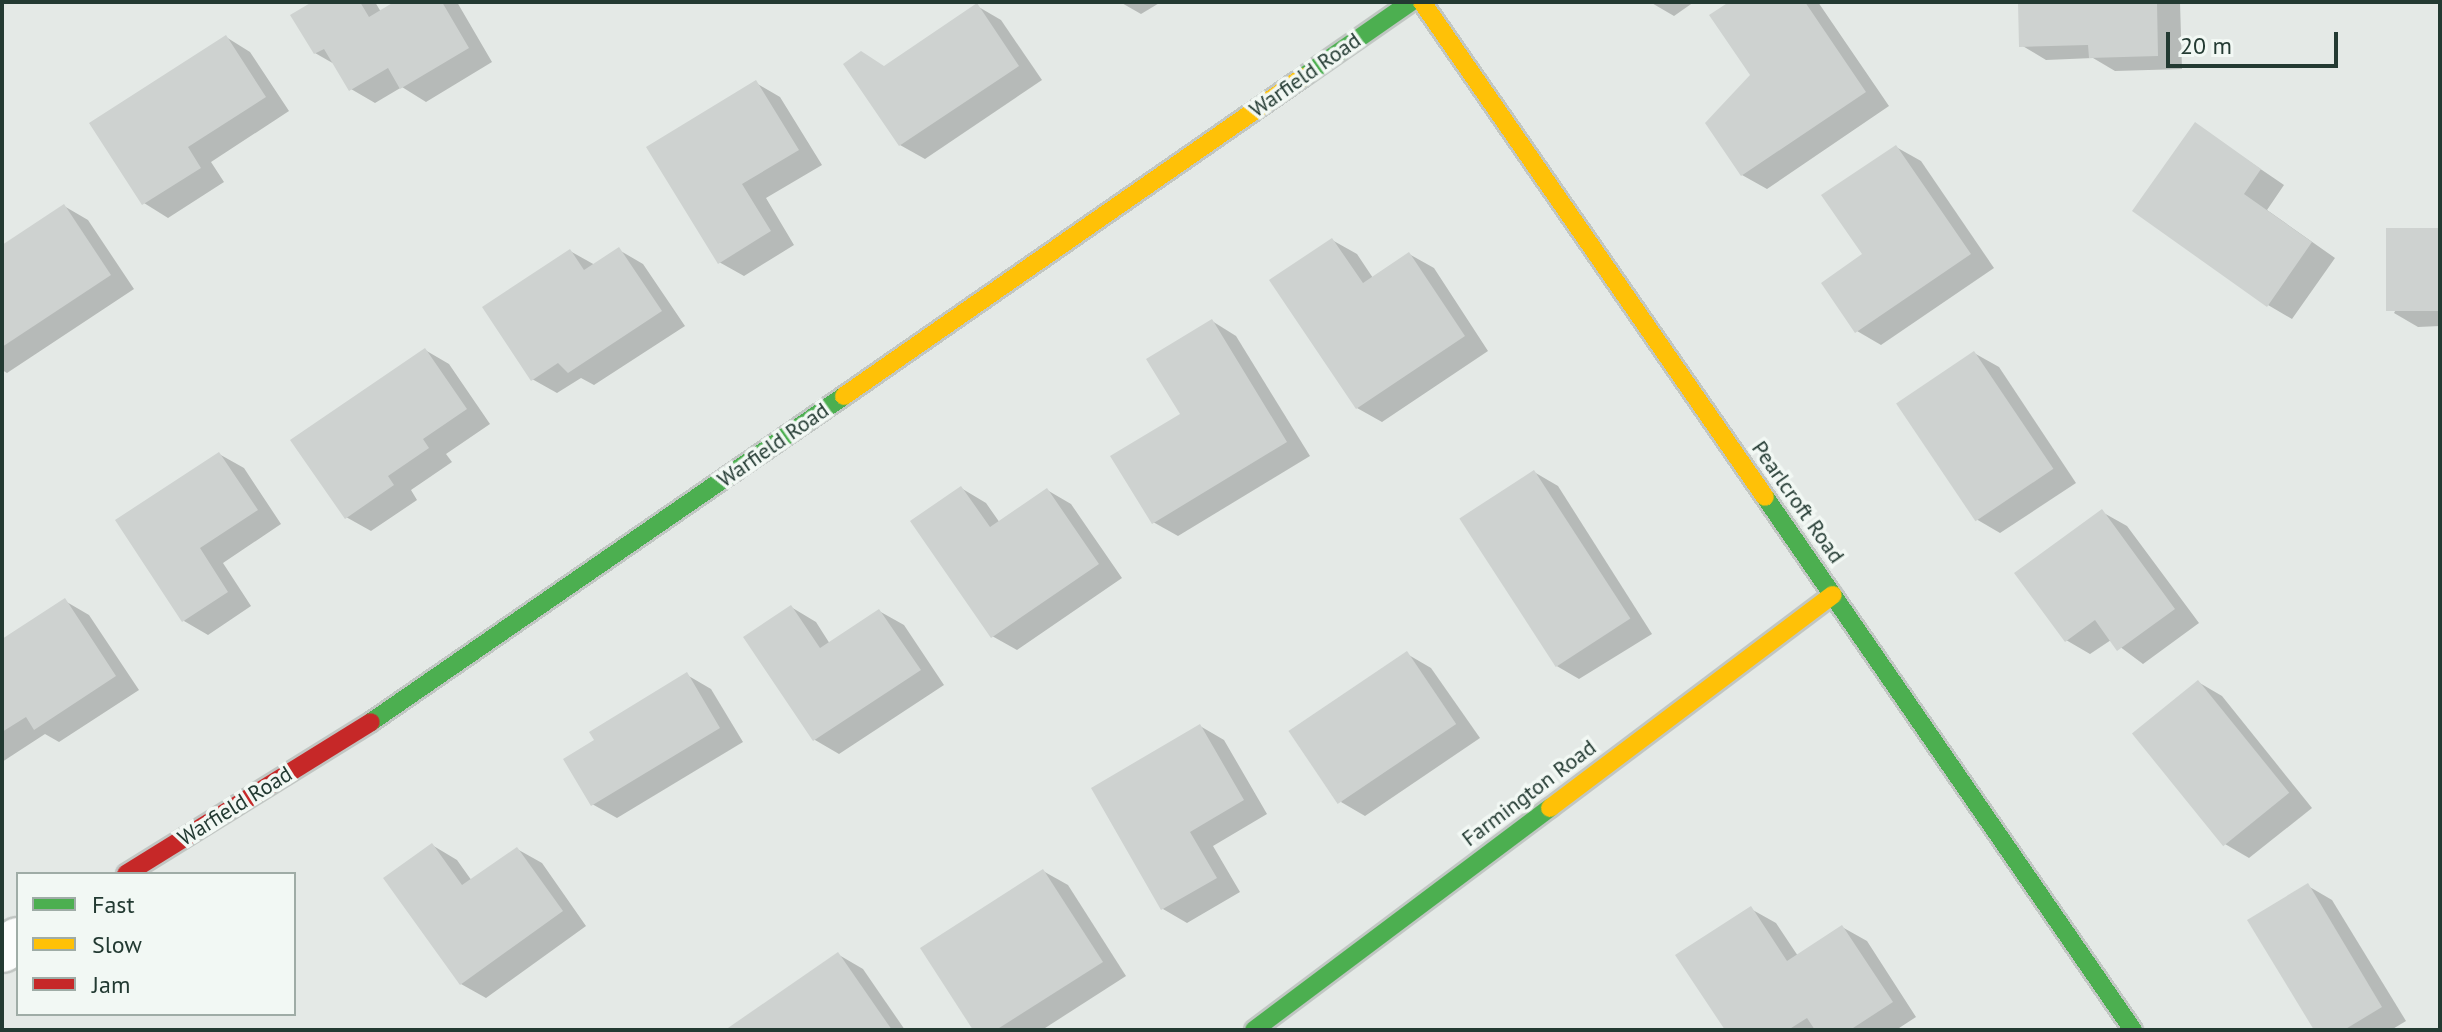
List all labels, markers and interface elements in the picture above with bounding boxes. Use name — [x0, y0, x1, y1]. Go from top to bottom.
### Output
scale bar — [2170, 16, 2342, 66]
street label: Warfield Road — [1244, 27, 1366, 123]
text: 20 m — [2180, 30, 2232, 61]
street label: Warfield Road — [712, 397, 834, 493]
street label: Pearlcroft Road — [1746, 436, 1850, 568]
street label: Farmington Road — [1457, 734, 1601, 852]
street label: Warfield Road — [173, 761, 297, 851]
legend — [16, 872, 296, 1016]
text: Fast — [92, 889, 135, 920]
text: Slow — [92, 929, 142, 960]
text: Jam — [92, 969, 130, 1000]

